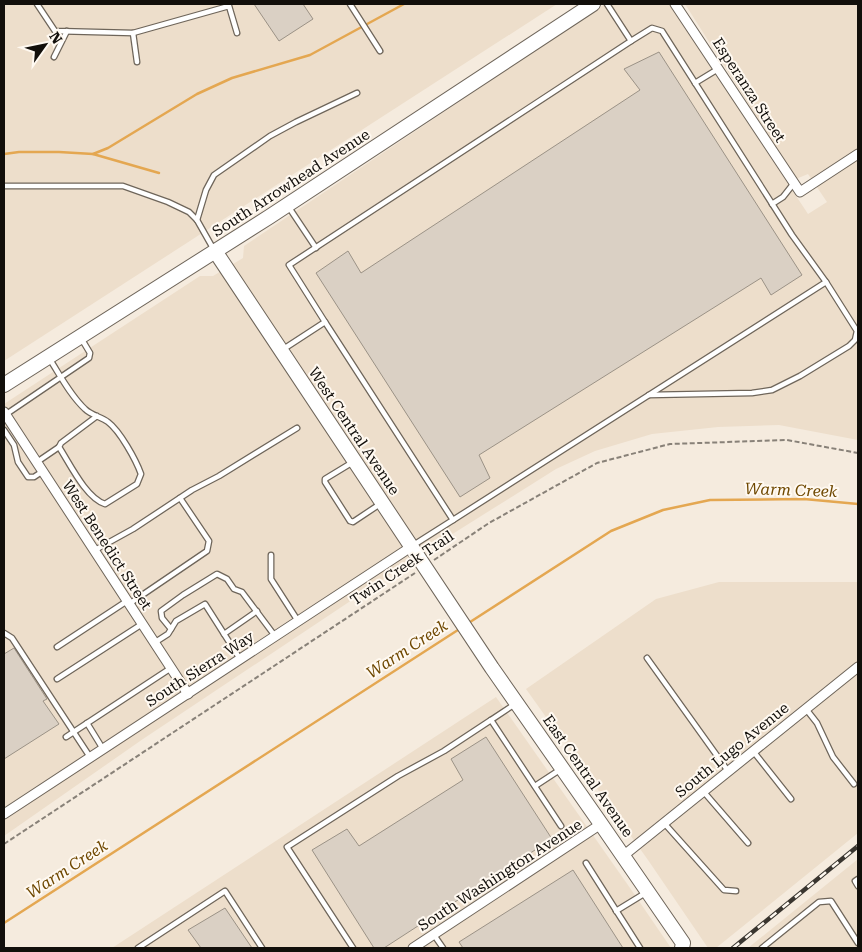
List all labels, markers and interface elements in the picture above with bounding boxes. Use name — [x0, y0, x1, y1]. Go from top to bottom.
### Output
north arrow — [20, 20, 70, 70]
text: N — [46, 29, 66, 47]
street label: Esperanza Street — [709, 34, 790, 146]
street label: South Arrowhead Avenue — [209, 125, 373, 241]
street label: West Central Avenue — [305, 364, 403, 498]
street label: West Benedict Street — [58, 477, 156, 614]
water label: Warm Creek — [744, 479, 838, 501]
street label: Twin Creek Trail — [347, 527, 457, 609]
water label: Warm Creek — [363, 616, 451, 682]
street label: South Sierra Way — [143, 627, 257, 711]
street label: South Lugo Avenue — [672, 699, 792, 801]
street label: East Central Avenue — [539, 711, 637, 841]
street label: South Washington Avenue — [415, 815, 585, 935]
water label: Warm Creek — [23, 836, 111, 902]

